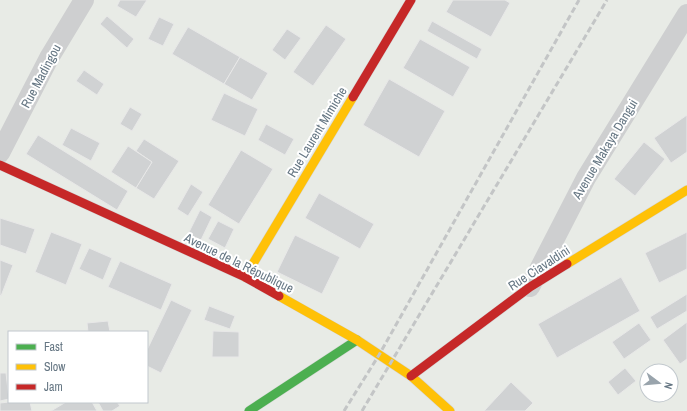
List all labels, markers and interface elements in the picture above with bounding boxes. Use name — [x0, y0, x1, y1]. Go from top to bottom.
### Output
street label: Rue Madingou — [17, 41, 65, 111]
street label: Rue Laurent Mimiche — [283, 84, 351, 180]
street label: Avenue Makaya Dangui — [568, 96, 642, 203]
street label: Avenue de la République — [181, 229, 297, 297]
street label: Rue Ciavaldini — [505, 242, 573, 294]
legend — [8, 331, 148, 403]
text: Fast — [44, 339, 63, 355]
text: Slow — [44, 359, 66, 375]
north arrow — [639, 363, 679, 403]
text: Jam — [44, 379, 63, 395]
text: N — [661, 381, 676, 391]

